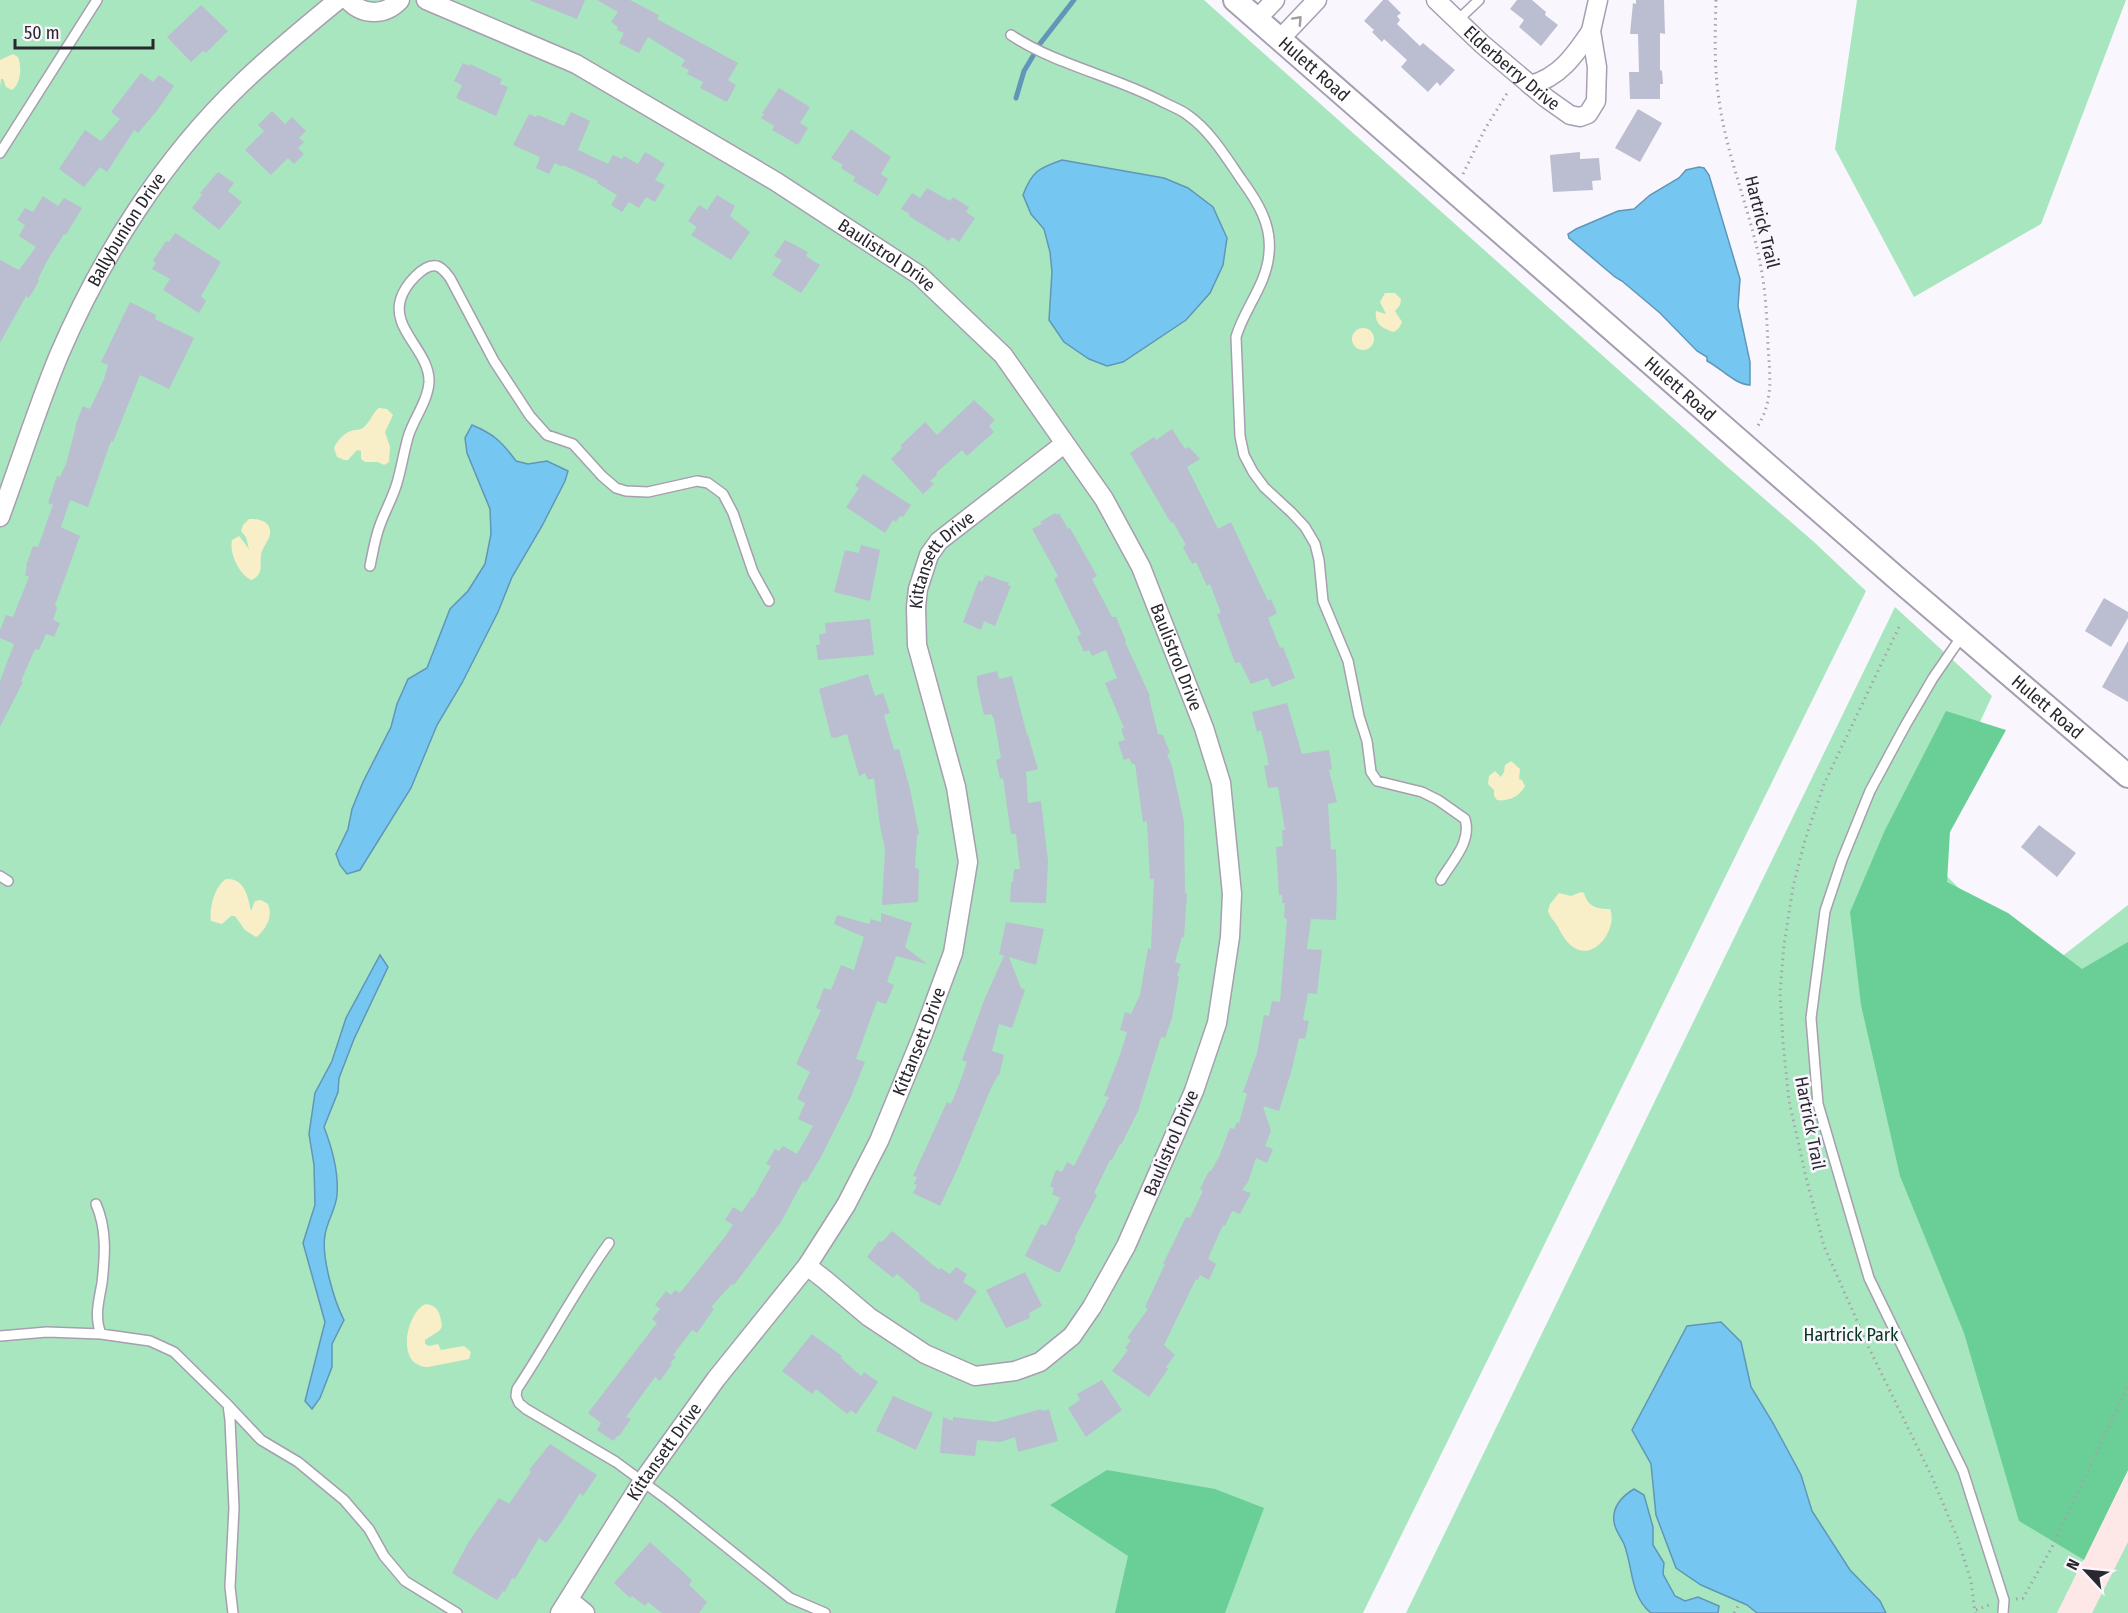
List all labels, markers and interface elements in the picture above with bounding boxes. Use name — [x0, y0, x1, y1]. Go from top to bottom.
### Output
scale bar — [15, 12, 153, 50]
one-way arrow — [1291, 16, 1302, 27]
street label: Elderberry Drive — [1459, 21, 1564, 115]
text: 50 m — [24, 22, 60, 44]
street label: Hulett Road — [1274, 32, 1354, 106]
street label: Ballybunion Drive — [83, 168, 170, 290]
street label: Hartrick Trail — [1740, 173, 1784, 271]
street label: Baulistrol Drive — [834, 214, 940, 296]
street label: Hulett Road — [1640, 352, 1720, 426]
street label: Kittansett Drive — [905, 507, 979, 610]
street label: Baulistrol Drive — [1145, 600, 1207, 714]
street label: Hulett Road — [2007, 670, 2088, 744]
street label: Kittansett Drive — [888, 984, 950, 1099]
street label: Hartrick Trail — [1790, 1074, 1830, 1172]
street label: Baulistrol Drive — [1139, 1086, 1203, 1199]
park label: Hartrick Park — [1803, 1324, 1899, 1346]
street label: Kittansett Drive — [622, 1398, 706, 1505]
north arrow — [2056, 1541, 2116, 1601]
text: N — [2062, 1556, 2084, 1573]

